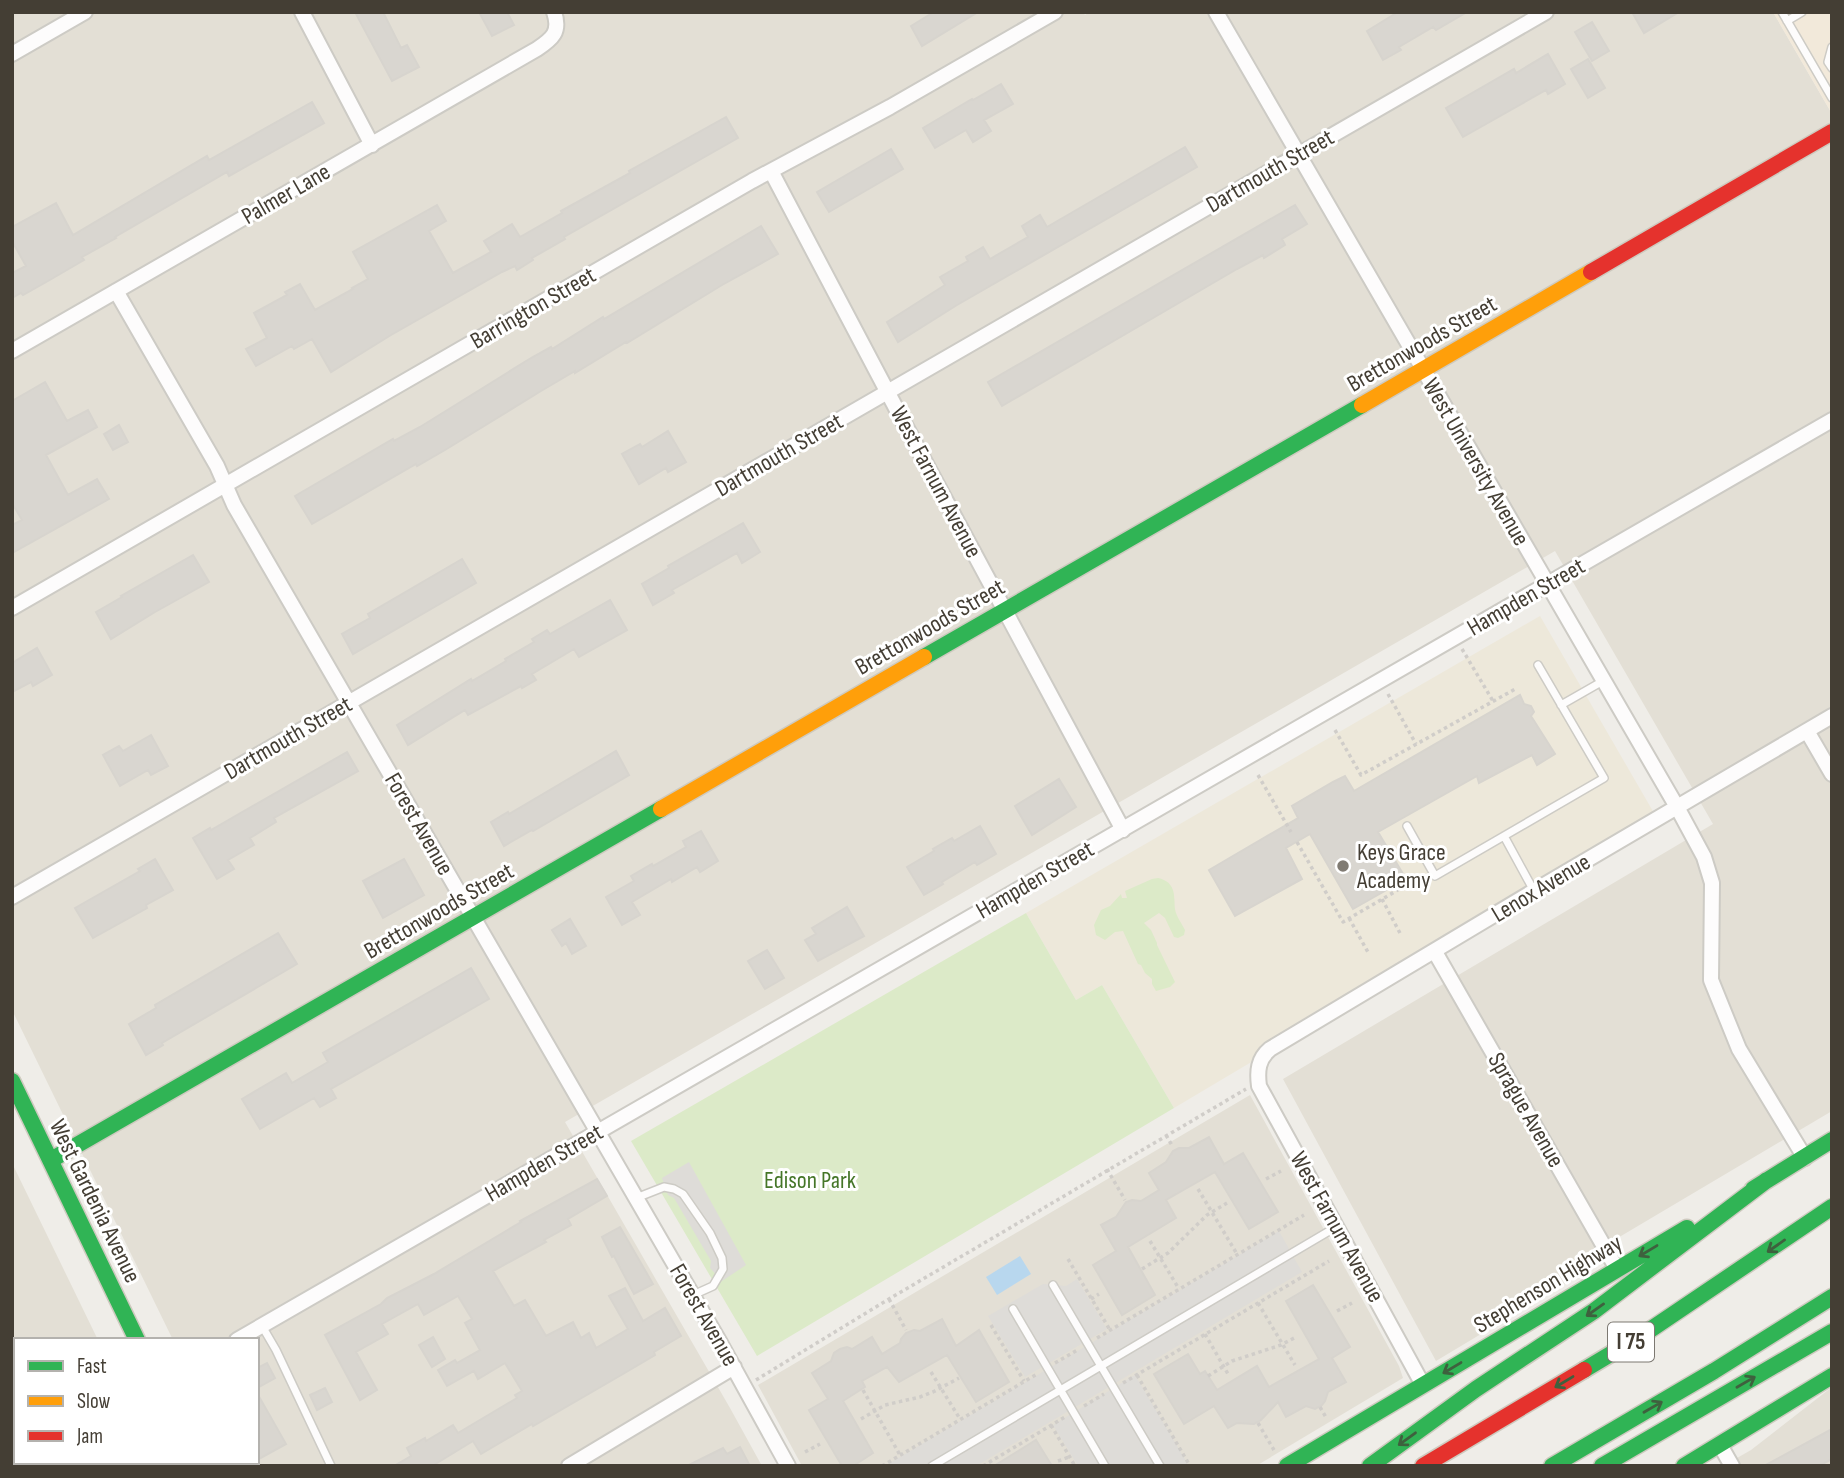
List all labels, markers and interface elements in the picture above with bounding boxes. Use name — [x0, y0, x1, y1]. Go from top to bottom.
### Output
street label: Dartmouth Street — [1201, 123, 1339, 219]
street label: Palmer Lane — [237, 157, 335, 231]
street label: Barrington Street — [465, 260, 601, 356]
street label: Brettonwoods Street — [1342, 289, 1502, 399]
street label: West University Avenue — [1416, 373, 1536, 551]
street label: West Farnum Avenue — [884, 401, 988, 563]
street label: Dartmouth Street — [710, 407, 848, 503]
street label: Hampden Street — [1462, 552, 1590, 642]
street label: Brettonwoods Street — [850, 572, 1010, 682]
street label: Dartmouth Street — [219, 690, 357, 786]
street label: Forest Avenue — [378, 768, 460, 880]
street label: Hampden Street — [971, 835, 1099, 925]
place label: Keys Grace Academy — [1356, 838, 1446, 895]
street label: Lenox Avenue — [1486, 847, 1596, 929]
street label: Brettonwoods Street — [359, 856, 519, 966]
marker: Keys Grace Academy — [1335, 858, 1351, 874]
street label: Sprague Avenue — [1482, 1047, 1570, 1173]
street label: West Gardenia Avenue — [43, 1114, 147, 1288]
street label: Hampden Street — [480, 1118, 608, 1208]
street label: West Farnum Avenue — [1284, 1147, 1390, 1307]
park label: Edison Park — [764, 1166, 856, 1195]
street label: Stephenson Highway — [1469, 1228, 1627, 1340]
one-way arrow — [1766, 1239, 1786, 1253]
one-way arrow — [1638, 1244, 1658, 1258]
street label: Forest Avenue — [663, 1259, 745, 1371]
one-way arrow — [1586, 1303, 1605, 1317]
road number: I 75 — [1608, 1322, 1654, 1362]
legend — [14, 1338, 259, 1464]
text: Fast — [77, 1354, 107, 1379]
one-way arrow — [1443, 1361, 1463, 1375]
one-way arrow — [1736, 1375, 1756, 1389]
one-way arrow — [1554, 1376, 1574, 1390]
text: Slow — [77, 1389, 111, 1414]
one-way arrow — [1643, 1400, 1663, 1414]
text: Jam — [76, 1424, 103, 1449]
one-way arrow — [1398, 1431, 1417, 1446]

